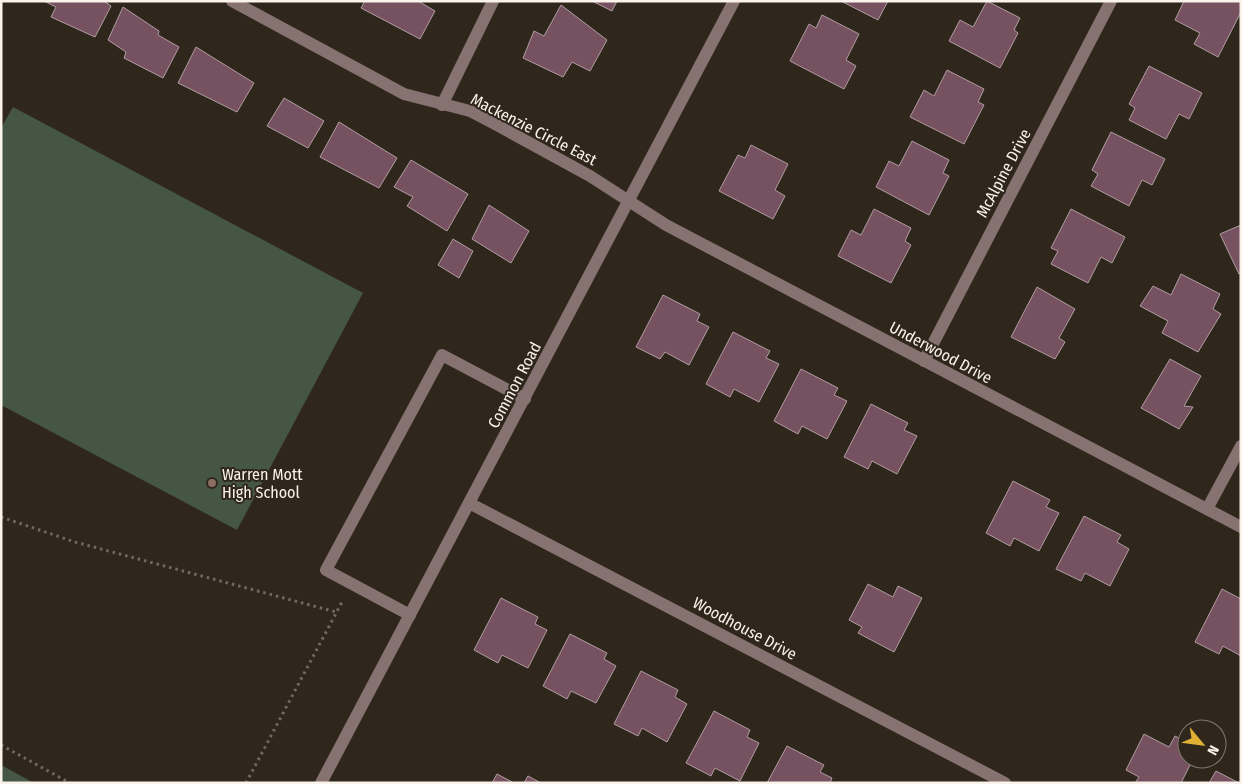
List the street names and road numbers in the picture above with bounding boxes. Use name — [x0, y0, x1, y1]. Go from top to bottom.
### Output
street label: Mackenzie Circle East — [468, 89, 601, 170]
street label: McAlpine Drive — [972, 126, 1035, 221]
street label: Underwood Drive — [886, 317, 995, 387]
street label: Common Road — [484, 339, 545, 431]
street label: Woodhouse Drive — [690, 593, 800, 664]

